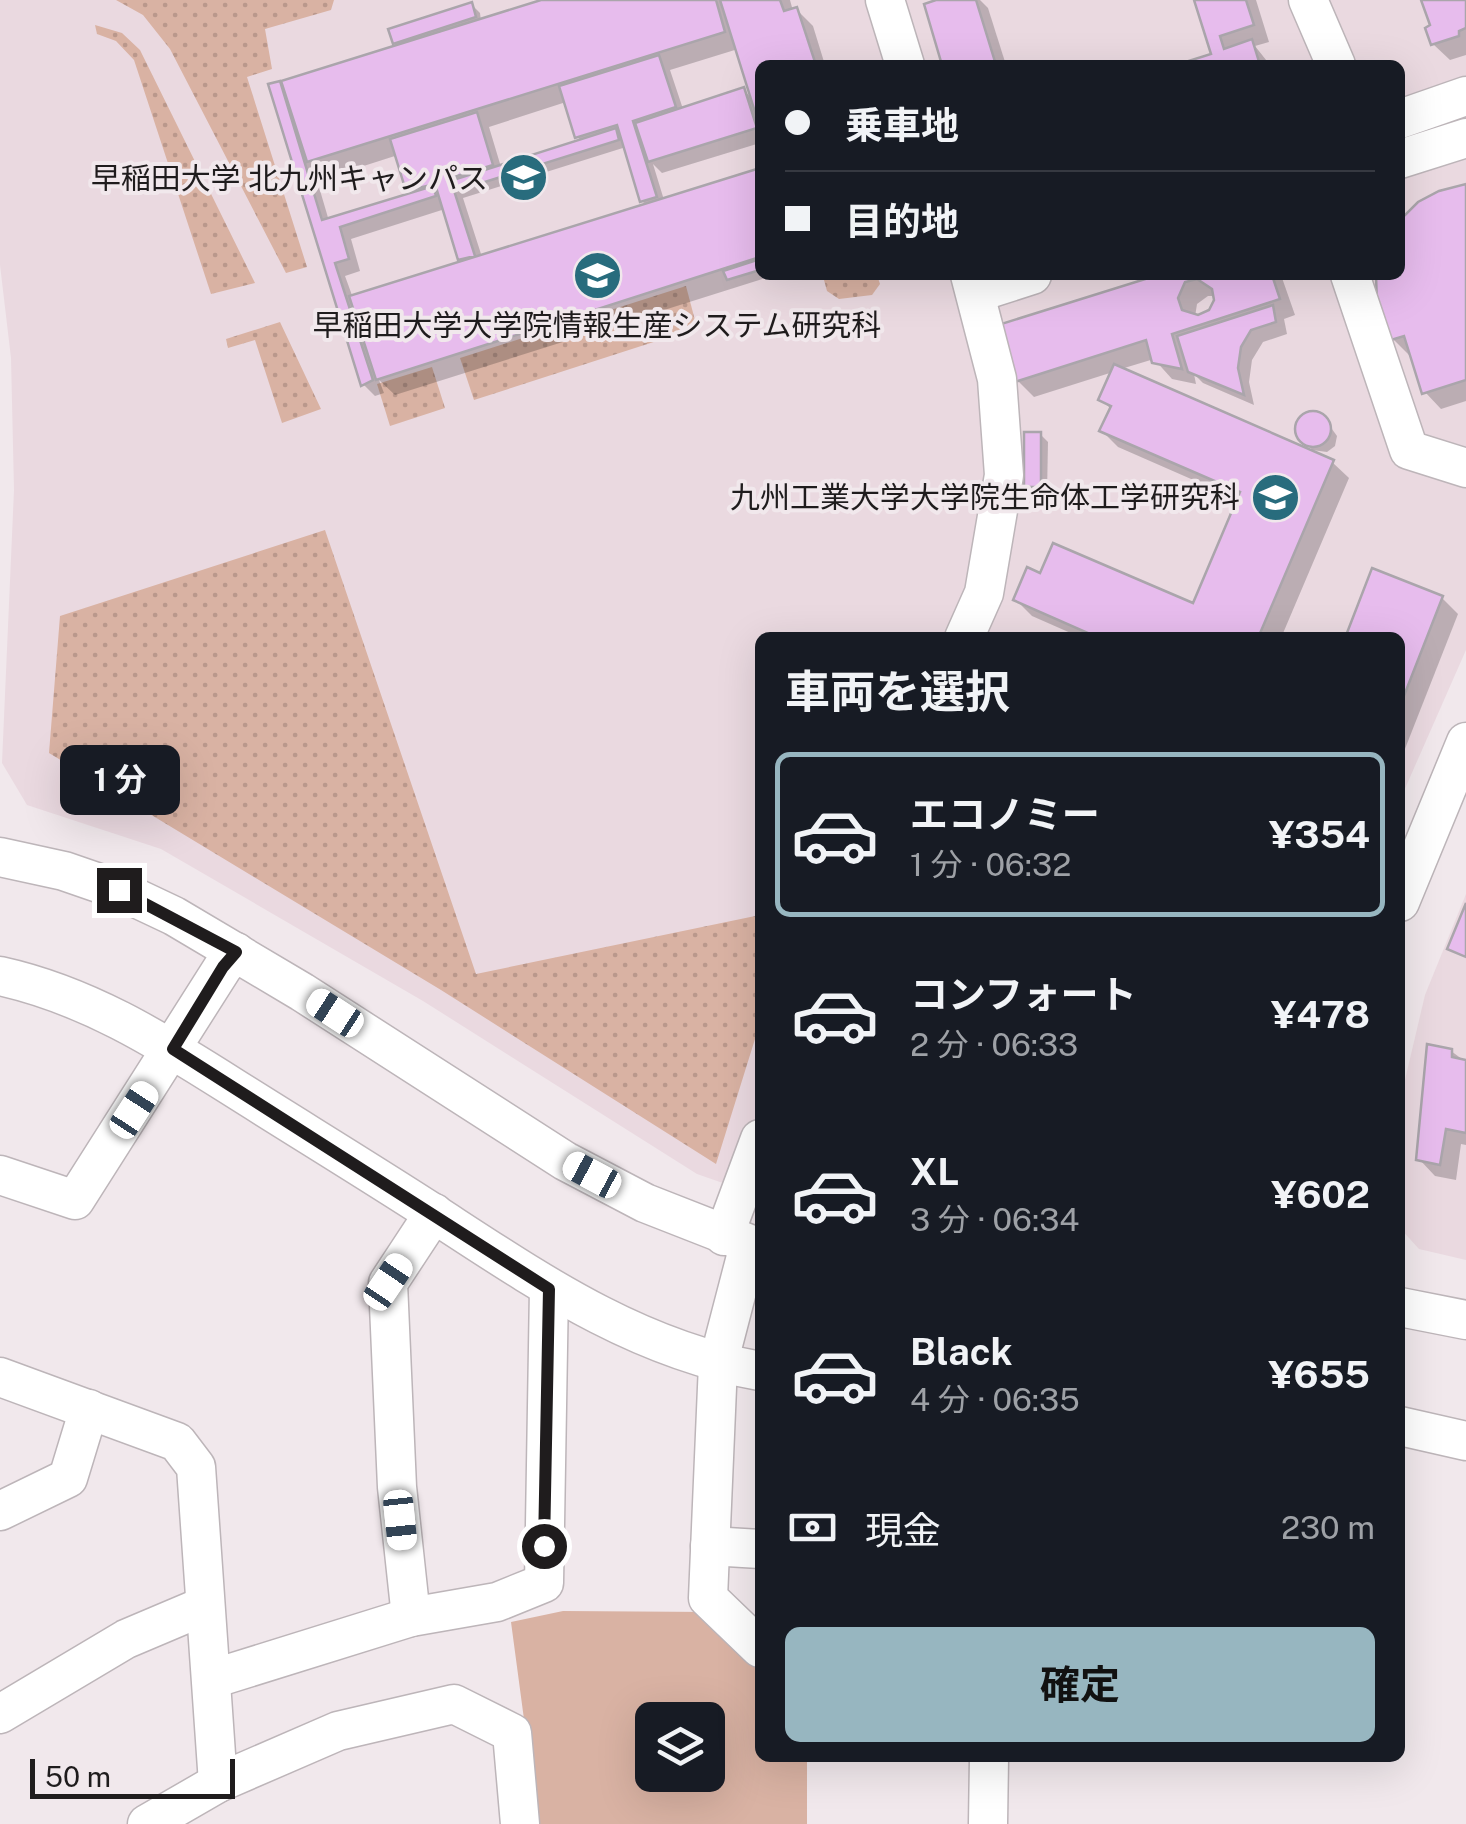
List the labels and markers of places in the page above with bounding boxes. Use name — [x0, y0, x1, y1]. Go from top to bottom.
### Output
school or university icon: 早稲田大学 北九州キャンパス — [497, 152, 549, 204]
place label: 早稲田大学 北九州キャンパス — [91, 160, 488, 196]
school or university icon: 早稲田大学大学院情報生産システム研究科 — [571, 250, 623, 302]
place label: 早稲田大学大学院情報生産システム研究科 — [312, 307, 882, 343]
school or university icon: 九州工業大学大学院生命体工学研究科 — [1249, 471, 1301, 523]
place label: 九州工業大学大学院生命体工学研究科 — [730, 479, 1240, 515]

